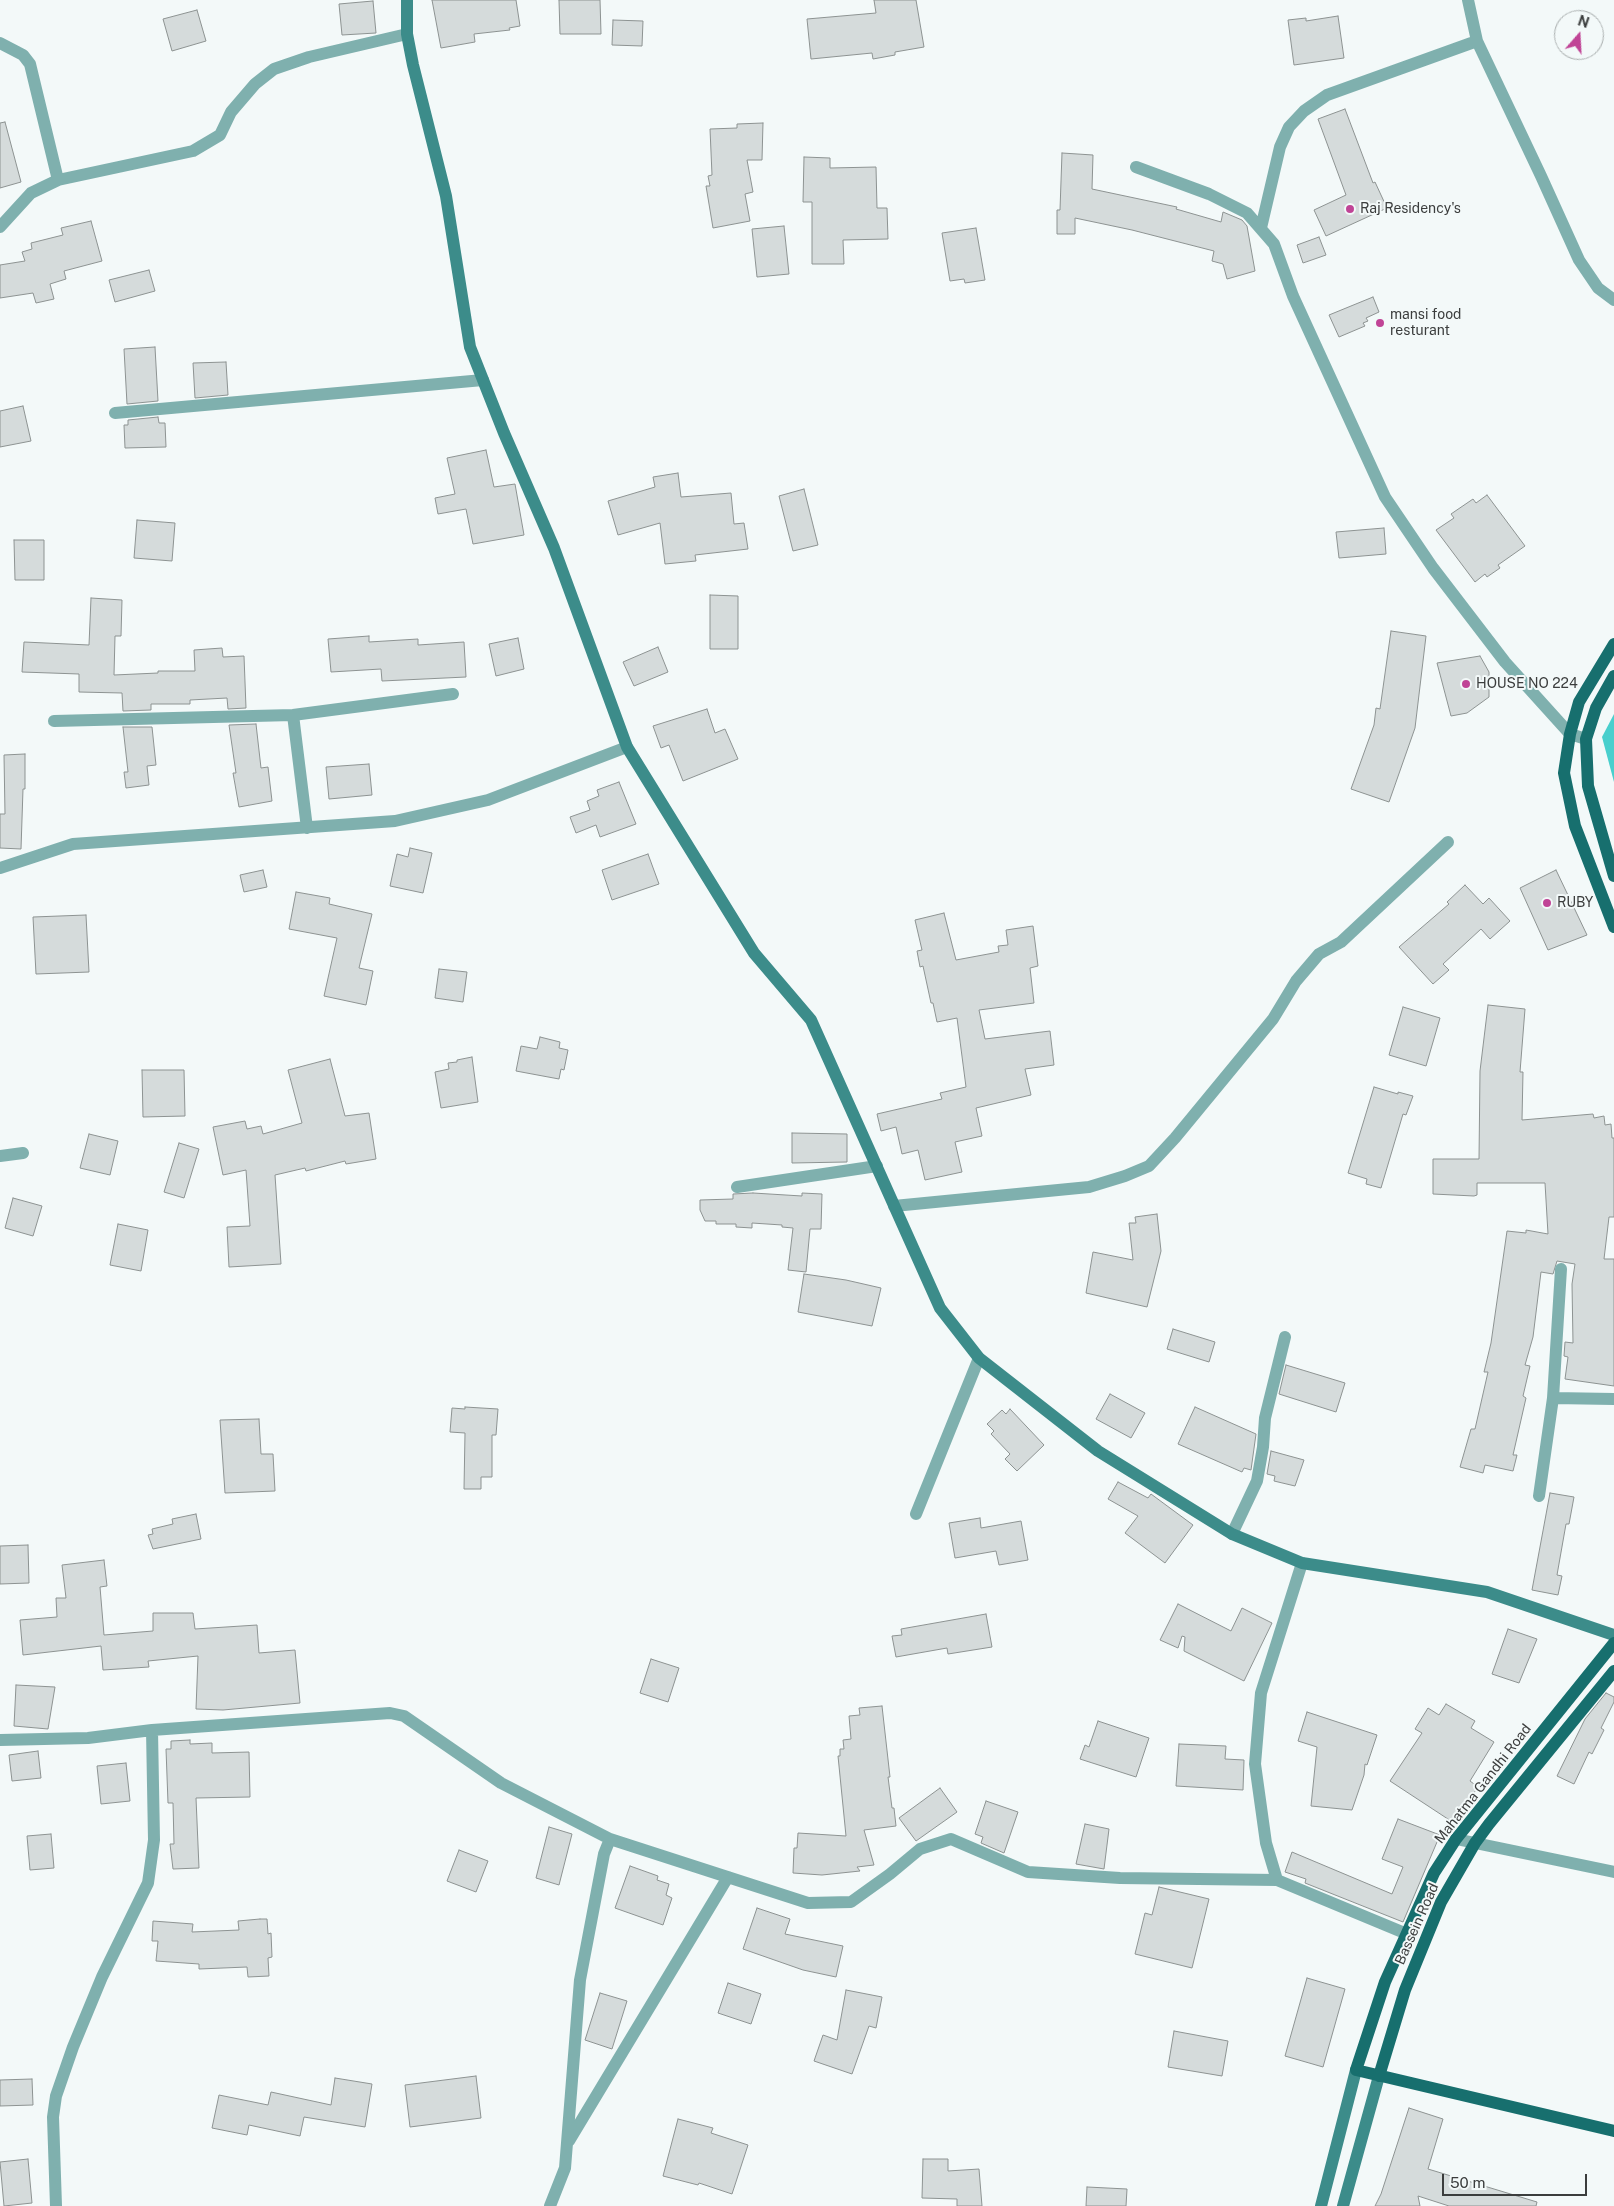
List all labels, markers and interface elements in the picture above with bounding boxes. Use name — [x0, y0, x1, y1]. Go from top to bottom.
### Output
north arrow — [1554, 10, 1604, 60]
text: N — [1576, 12, 1591, 31]
place label: Raj Residency's — [1360, 201, 1461, 217]
marker: Raj Residency's — [1344, 203, 1356, 215]
place label: mansi food resturant — [1390, 307, 1461, 340]
marker: mansi food resturant — [1374, 317, 1386, 329]
place label: HOUSE NO 224 — [1476, 676, 1578, 692]
marker: HOUSE NO 224 — [1460, 678, 1472, 690]
place label: RUBY — [1557, 895, 1593, 911]
marker: RUBY — [1541, 897, 1553, 909]
street label: Mahatma Gandhi Road — [1431, 1721, 1535, 1847]
street label: Bassein Road — [1392, 1881, 1442, 1967]
scale bar — [1444, 2164, 1589, 2196]
text: 50 m — [1450, 2174, 1485, 2191]

